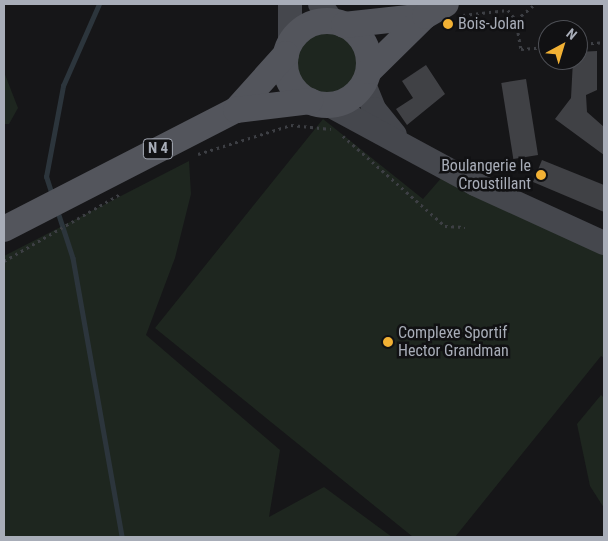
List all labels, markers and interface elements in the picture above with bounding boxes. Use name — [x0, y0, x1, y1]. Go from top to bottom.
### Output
place label: Bois-Jolan — [458, 14, 525, 34]
marker: Bois-Jolan — [442, 18, 454, 30]
north arrow — [538, 20, 588, 70]
text: N — [563, 25, 580, 43]
road number: N 4 — [142, 136, 174, 162]
place label: Boulangerie le Croustillant — [441, 156, 531, 194]
marker: Boulangerie le Croustillant — [535, 169, 547, 181]
place label: Complexe Sportif Hector Grandman — [398, 323, 509, 361]
marker: Complexe Sportif Hector Grandman — [382, 336, 394, 348]

